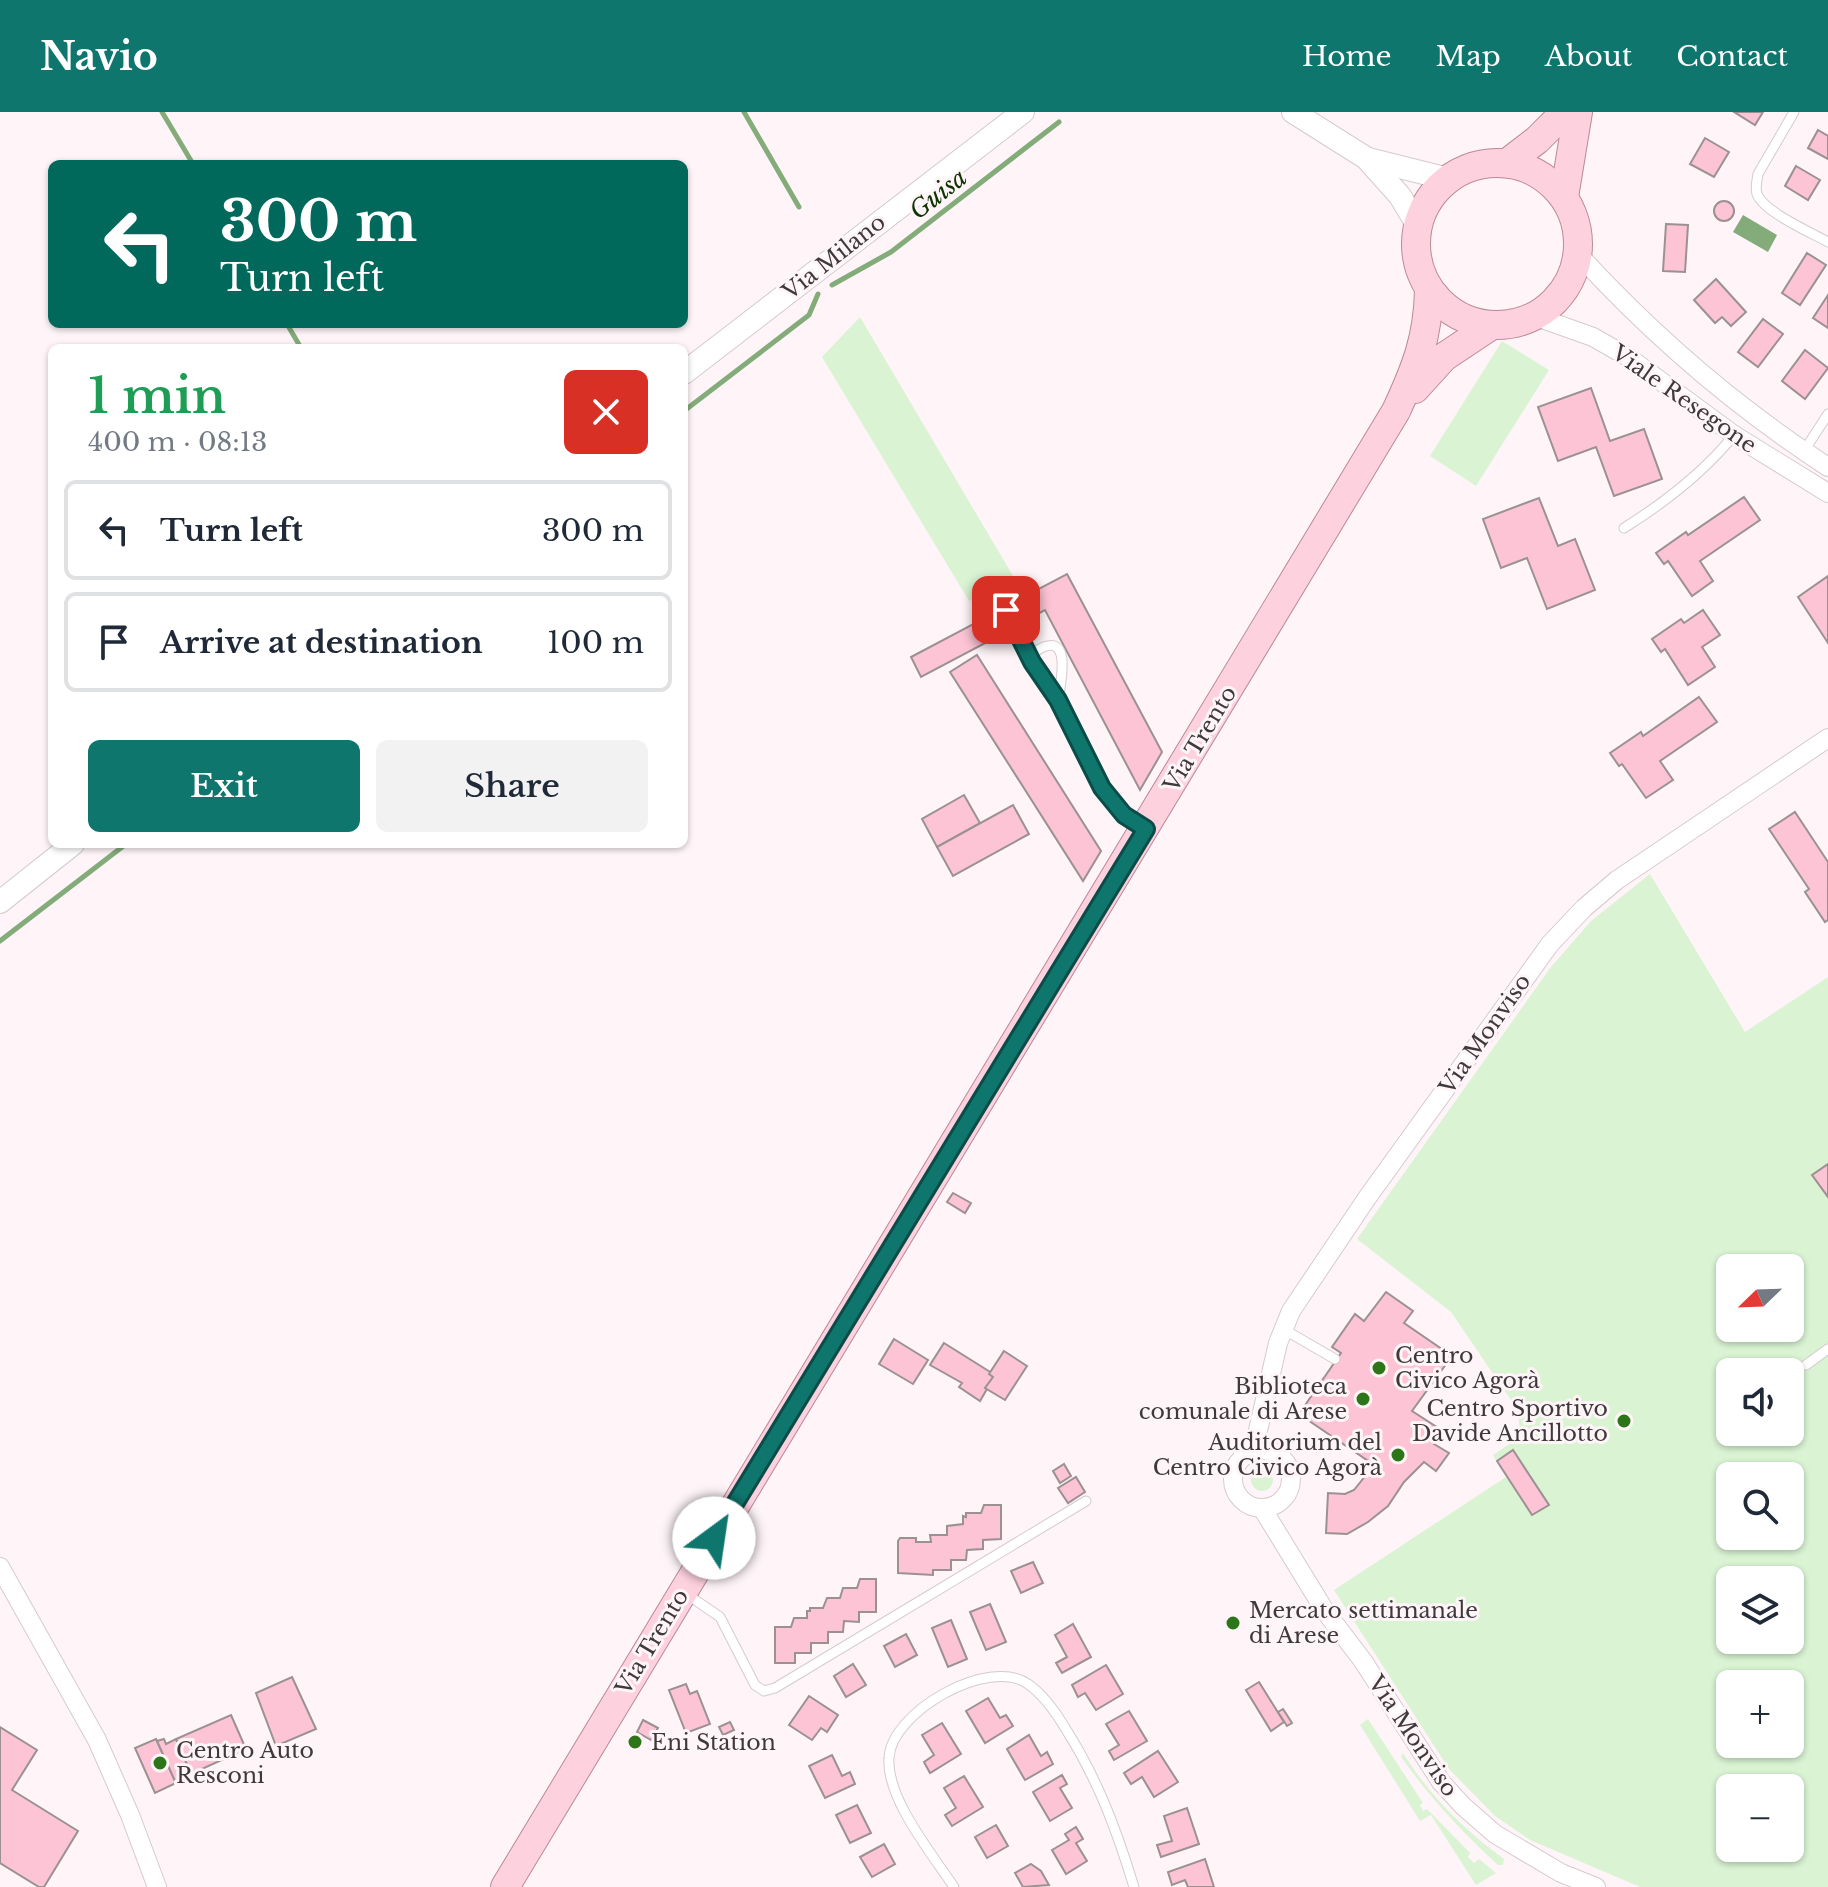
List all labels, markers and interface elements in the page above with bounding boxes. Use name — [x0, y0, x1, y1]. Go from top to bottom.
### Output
text: Navio — [40, 33, 158, 80]
text: Home — [1302, 39, 1392, 74]
text: Map — [1436, 39, 1501, 74]
text: About — [1545, 39, 1632, 74]
text: Contact — [1676, 39, 1788, 74]
water label: Guisa — [904, 163, 972, 225]
text: 300 m — [220, 187, 417, 256]
icon: left — [88, 192, 192, 296]
street label: Via Milano — [776, 208, 891, 306]
text: Turn left — [220, 256, 384, 301]
street label: Viale Resegone — [1606, 338, 1762, 459]
text: 1 min — [88, 366, 226, 426]
button: close — [564, 370, 648, 454]
text: 400 m · 08:13 — [88, 426, 267, 458]
icon: left — [92, 508, 136, 552]
text: Turn left — [160, 512, 303, 549]
text: 300 m — [542, 512, 644, 549]
pin — [972, 576, 1040, 644]
icon: arrive — [984, 588, 1028, 632]
icon: arrive — [92, 620, 136, 664]
text: Arrive at destination — [160, 624, 483, 661]
text: 100 m — [547, 624, 644, 661]
street label: Via Trento — [1157, 681, 1242, 798]
button: Exit — [88, 740, 360, 832]
button: Share — [376, 740, 648, 832]
street label: Via Monviso — [1433, 969, 1536, 1100]
north arrow — [1716, 1254, 1804, 1342]
map controls — [1716, 1254, 1804, 1862]
place label: Centro Civico Agorà — [1395, 1342, 1541, 1394]
button: sound — [1716, 1358, 1804, 1446]
marker: Centro Civico Agorà — [1370, 1359, 1388, 1377]
place label: Biblioteca comunale di Arese — [1139, 1373, 1348, 1425]
marker: Biblioteca comunale di Arese — [1354, 1390, 1372, 1408]
place label: Centro Sportivo Davide Ancillotto — [1412, 1395, 1608, 1447]
marker: Centro Sportivo Davide Ancillotto — [1615, 1412, 1633, 1430]
place label: Auditorium del Centro Civico Agorà — [1153, 1429, 1383, 1481]
marker: Auditorium del Centro Civico Agorà — [1389, 1446, 1407, 1464]
button: search — [1716, 1462, 1804, 1550]
position arrow — [672, 1496, 756, 1580]
button: layers — [1716, 1566, 1804, 1654]
street label: Via Trento — [609, 1584, 694, 1701]
place label: Mercato settimanale di Arese — [1249, 1597, 1478, 1649]
marker: Mercato settimanale di Arese — [1224, 1614, 1242, 1632]
street label: Via Monviso — [1362, 1669, 1464, 1802]
button: + — [1716, 1670, 1804, 1758]
place label: Eni Station — [651, 1729, 776, 1756]
marker: Eni Station — [626, 1733, 644, 1751]
place label: Centro Auto Resconi — [176, 1737, 314, 1789]
marker: Centro Auto Resconi — [151, 1754, 169, 1772]
button: − — [1716, 1774, 1804, 1862]

